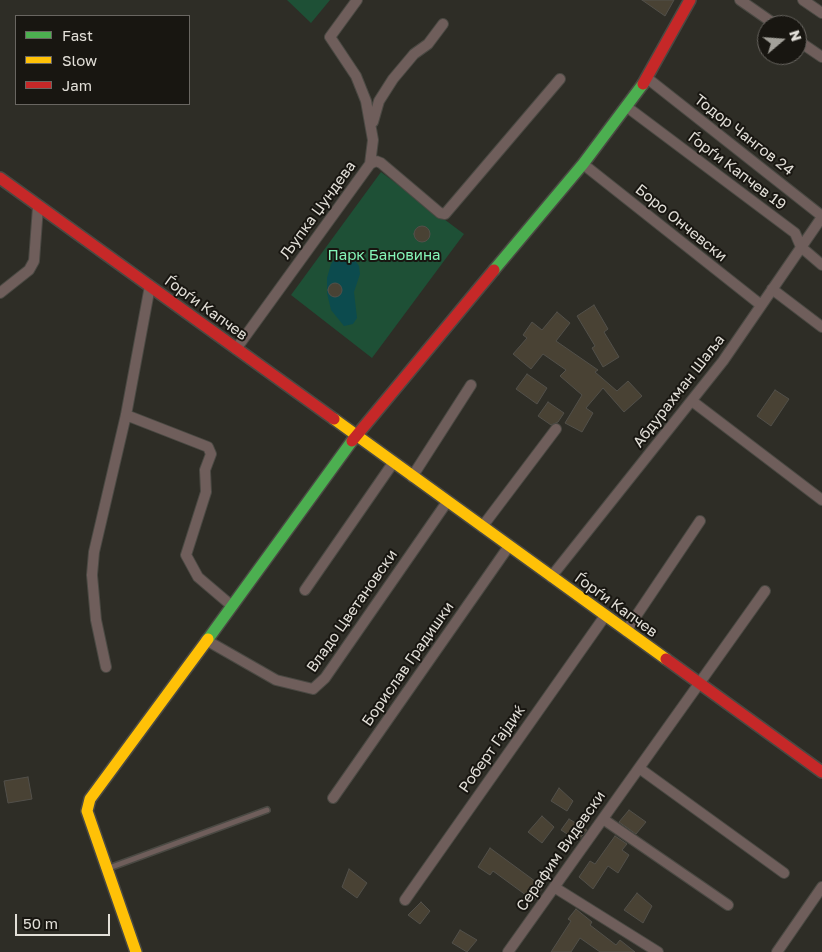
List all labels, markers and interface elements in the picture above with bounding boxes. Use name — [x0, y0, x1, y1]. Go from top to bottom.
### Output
legend — [15, 15, 190, 105]
north arrow — [757, 15, 807, 65]
text: Fast — [62, 26, 93, 44]
text: N — [786, 28, 806, 43]
text: Slow — [62, 51, 97, 69]
text: Jam — [62, 76, 92, 94]
street label: Тодор Чангов 24 — [691, 91, 797, 179]
street label: Ѓорѓи Капчев 19 — [684, 128, 790, 214]
street label: Љупка Џундева — [276, 158, 360, 262]
street label: Боро Ончевски — [632, 181, 730, 265]
park label: Парк Бановина — [327, 246, 441, 264]
street label: Ѓорѓи Капчев — [161, 272, 251, 344]
street label: Абдурахман Шаља — [629, 331, 729, 451]
street label: Владо Цветановски — [303, 546, 401, 676]
street label: Ѓорѓи Капчев — [571, 569, 661, 641]
street label: Борислав Градишки — [358, 598, 458, 730]
street label: Роберт Гајдиќ — [455, 702, 529, 796]
street label: Серафим Видевски — [513, 787, 609, 915]
scale bar — [18, 904, 112, 936]
text: 50 m — [23, 914, 58, 932]

